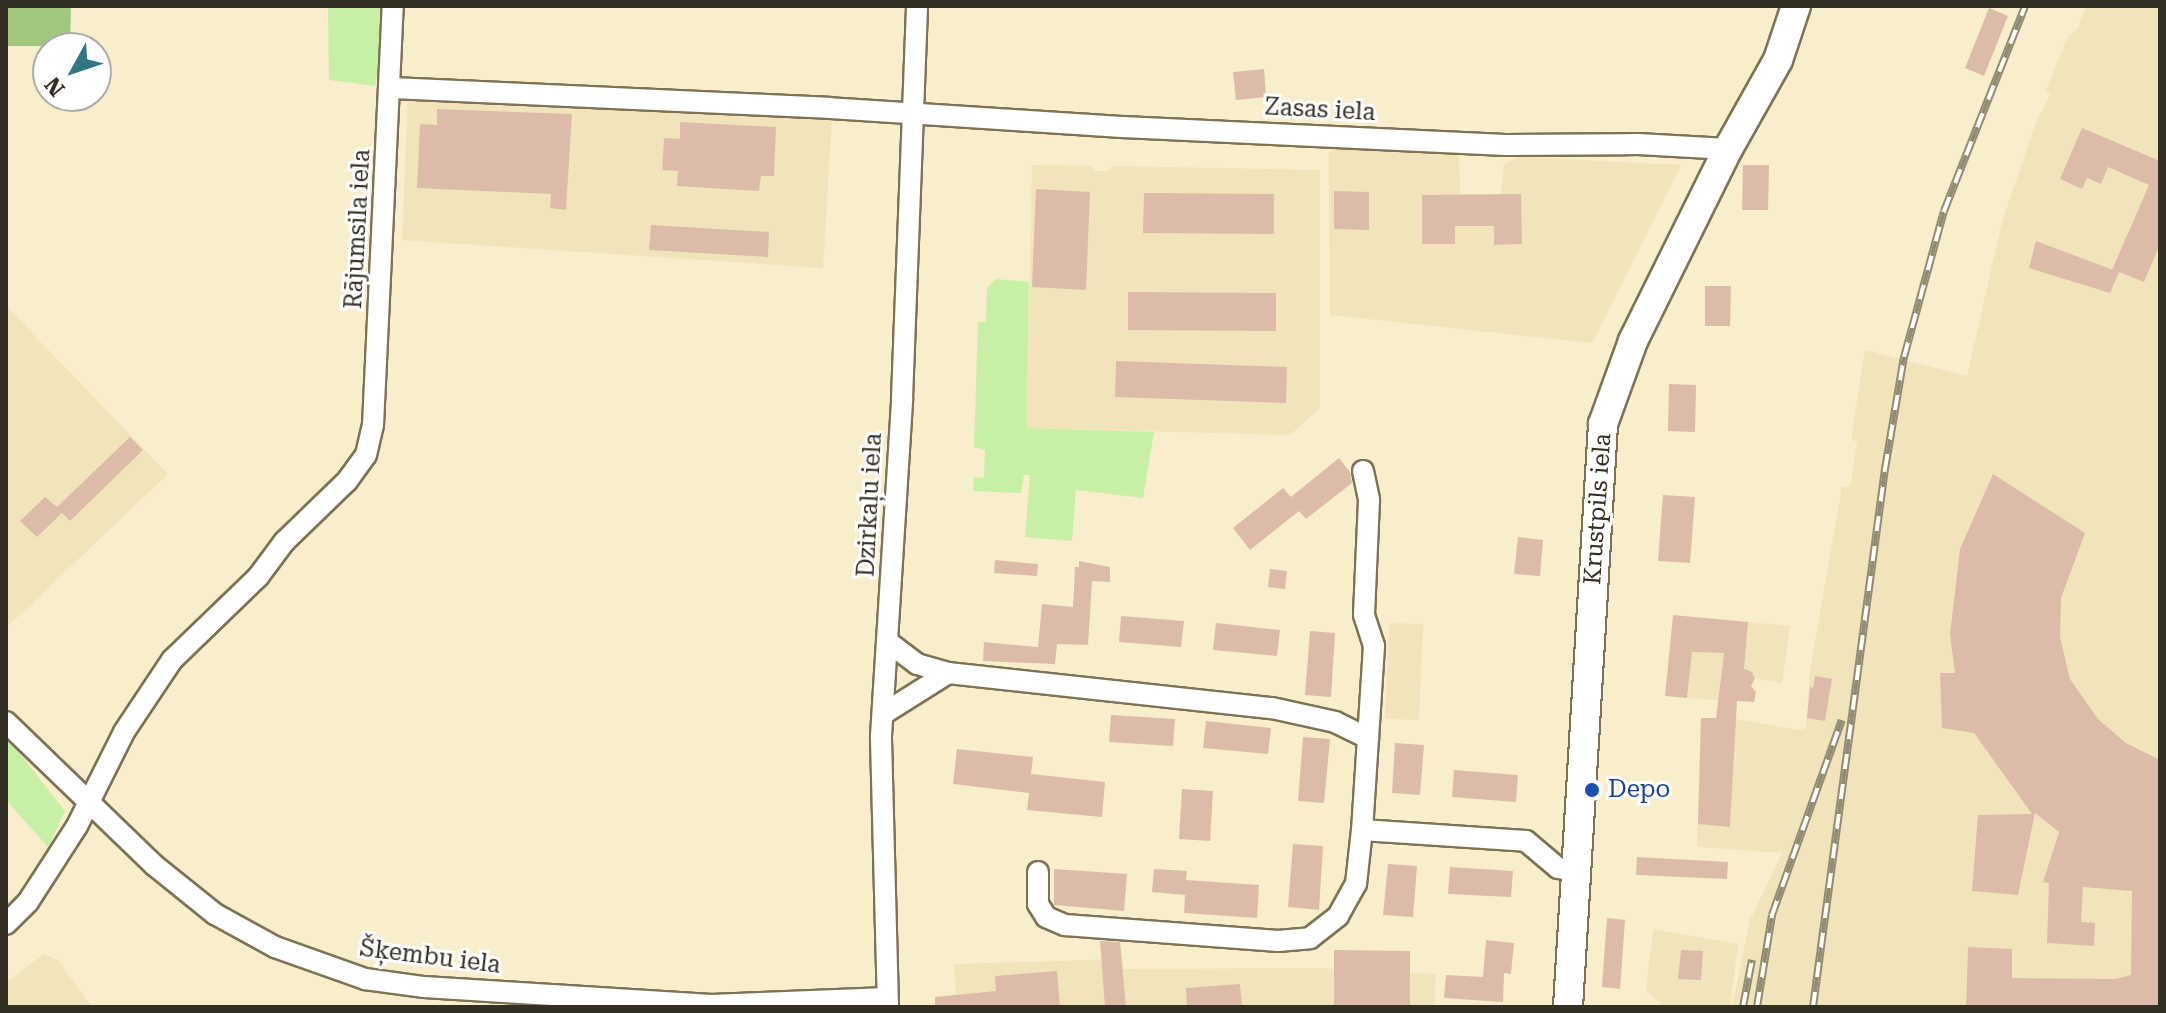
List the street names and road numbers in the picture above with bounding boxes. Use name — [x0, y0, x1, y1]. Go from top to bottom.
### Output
street label: Zasas iela — [1264, 93, 1376, 127]
street label: Rājumsila iela — [339, 148, 377, 310]
street label: Dzirkaļu iela — [852, 432, 888, 578]
street label: Krustpils iela — [1578, 432, 1618, 586]
street label: Šķembu iela — [358, 934, 502, 980]

